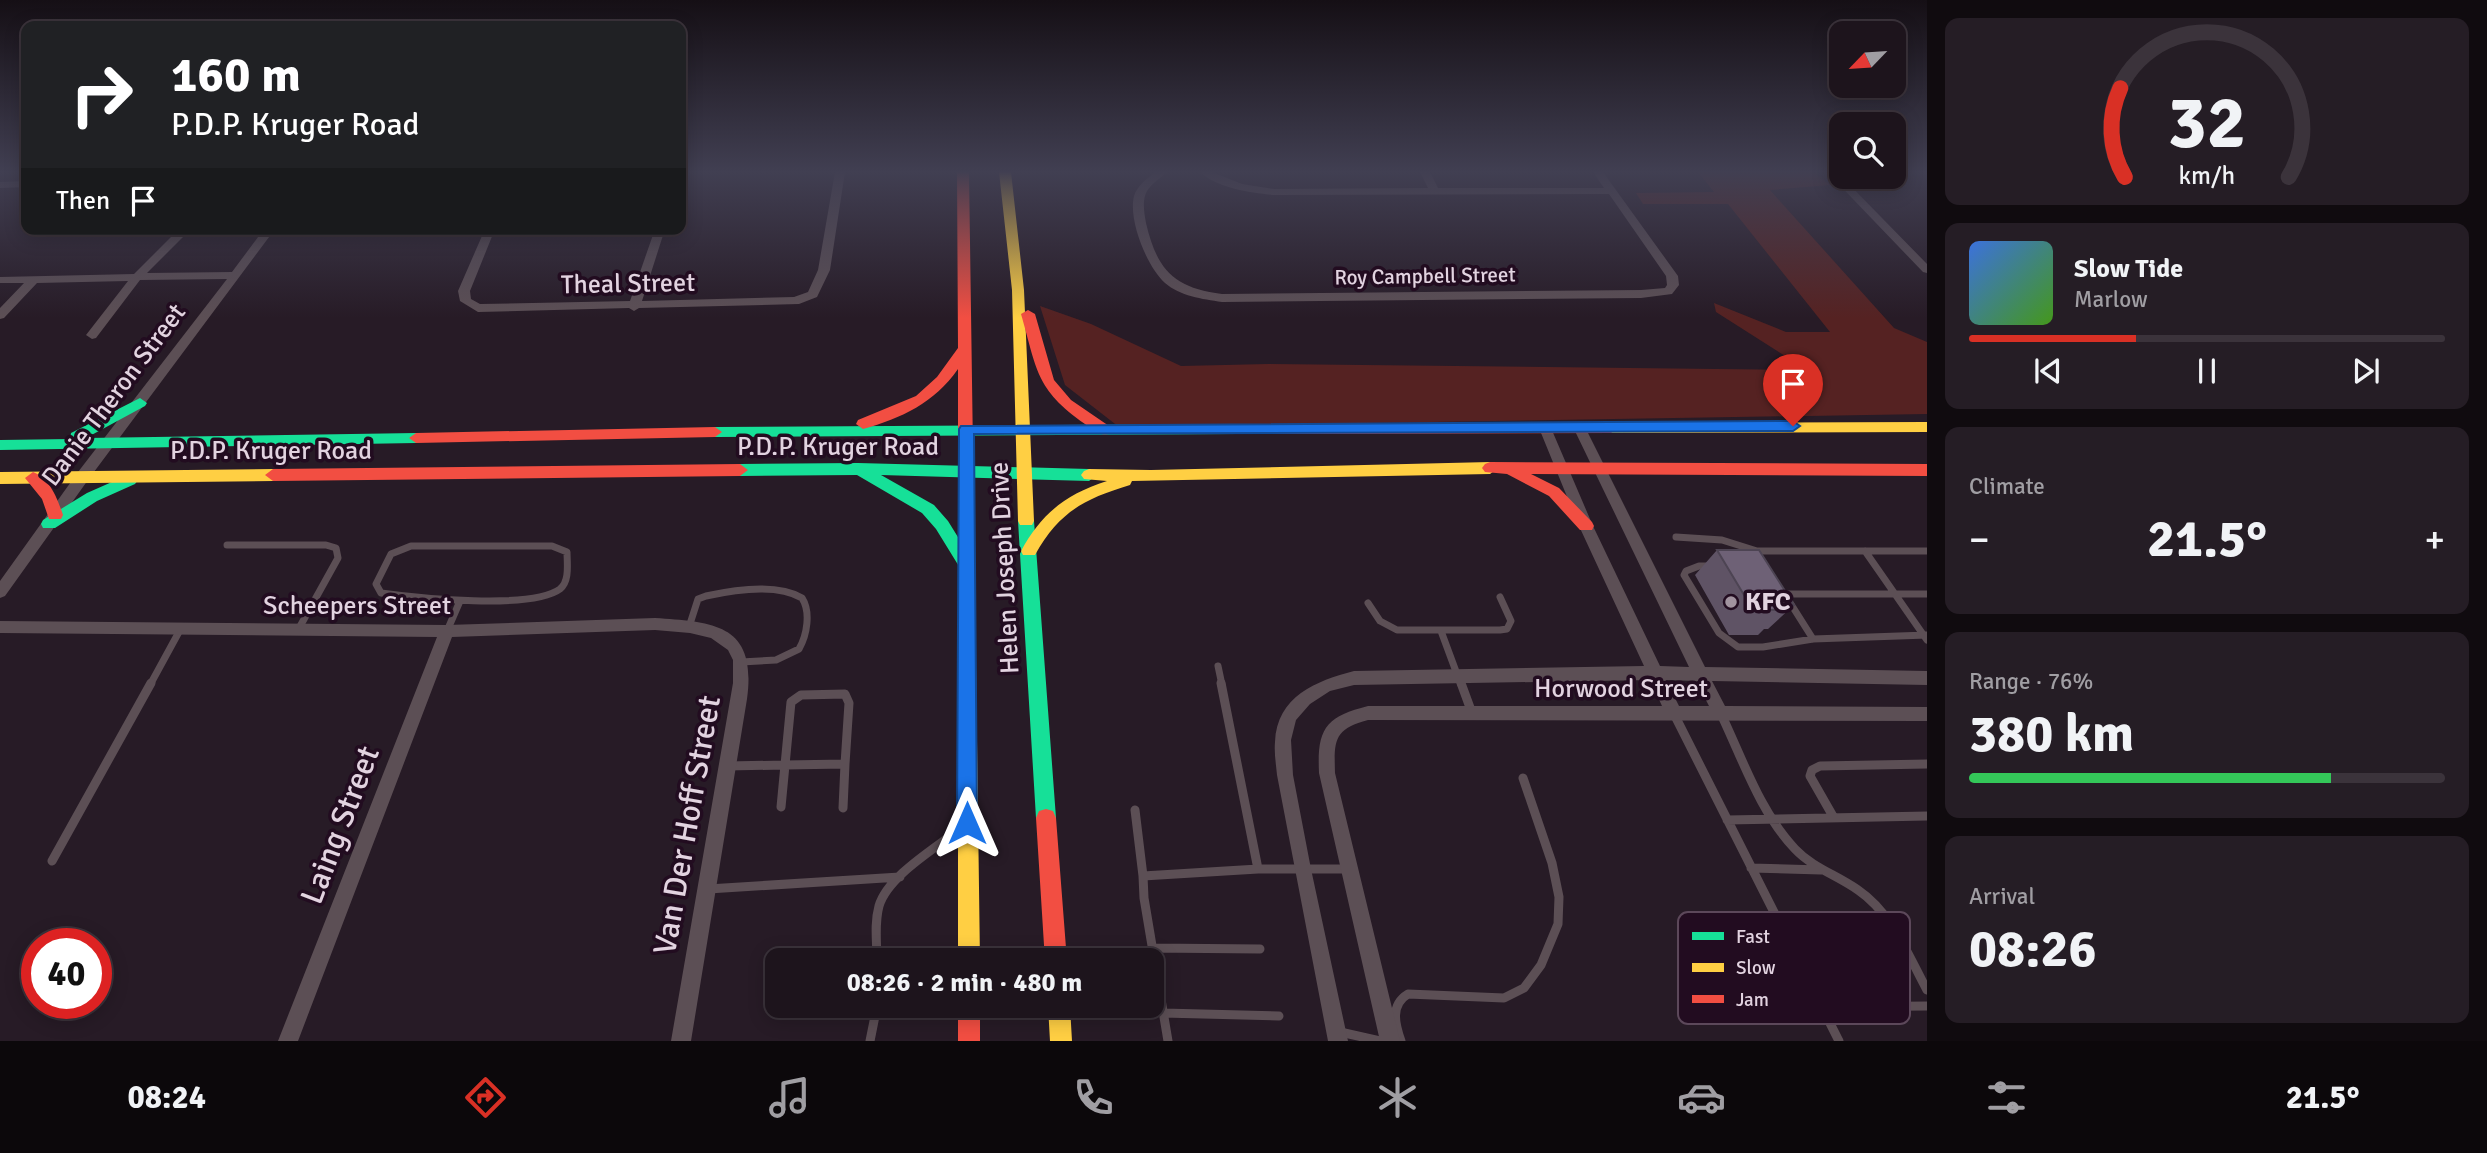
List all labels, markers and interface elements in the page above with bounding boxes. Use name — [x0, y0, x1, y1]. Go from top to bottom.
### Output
north arrow — [1829, 21, 1906, 98]
map controls — [1829, 21, 1906, 189]
text: 160 m — [171, 45, 301, 105]
icon: right — [56, 49, 147, 140]
text: 32 — [2168, 80, 2246, 169]
text: P.D.P. Kruger Road — [171, 105, 420, 144]
button: search — [1829, 112, 1906, 189]
text: km/h — [2179, 160, 2235, 191]
icon: arrive — [124, 182, 162, 220]
text: Then — [56, 185, 110, 217]
text: Slow Tide — [2074, 253, 2183, 285]
street label: Roy Campbell Street — [1334, 261, 1516, 291]
street label: Theal Street — [561, 267, 695, 301]
text: Marlow — [2074, 285, 2148, 314]
street label: Danie Theron Street — [35, 298, 193, 492]
icon: previous — [2029, 352, 2067, 390]
icon: pause — [2188, 352, 2226, 390]
icon: next — [2347, 352, 2385, 390]
pin — [1763, 354, 1823, 426]
icon: arrive — [1774, 365, 1812, 403]
street label: P.D.P. Kruger Road — [737, 431, 939, 463]
street label: P.D.P. Kruger Road — [170, 435, 372, 467]
street label: Helen Joseph Drive — [983, 461, 1027, 675]
text: Climate — [1969, 472, 2045, 501]
text: 21.5° — [2147, 507, 2267, 571]
text: − — [1969, 516, 1990, 563]
text: + — [2424, 516, 2445, 563]
place label: KFC — [1745, 586, 1791, 618]
street label: Scheepers Street — [263, 590, 451, 622]
marker: KFC — [1723, 594, 1739, 610]
text: Range · 76% — [1969, 667, 2093, 696]
street label: Horwood Street — [1534, 673, 1708, 705]
street label: Van Der Hoff Street — [645, 692, 729, 958]
text: 380 km — [1969, 702, 2134, 766]
street label: Laing Street — [292, 740, 388, 910]
position arrow — [930, 786, 1004, 860]
text: Arrival — [1969, 882, 2035, 911]
legend — [1678, 912, 1910, 1024]
text: 08:26 — [1969, 917, 2097, 981]
text: Fast — [1736, 925, 1770, 949]
speed limit sign: 40 — [21, 928, 112, 1019]
text: Slow — [1736, 956, 1776, 980]
text: 08:26 · 2 min · 480 m — [847, 967, 1082, 999]
text: Jam — [1736, 988, 1769, 1012]
icon: directions — [461, 1073, 510, 1122]
icon: music — [765, 1073, 814, 1122]
icon: phone — [1069, 1073, 1118, 1122]
icon: climate — [1373, 1073, 1422, 1122]
icon: car — [1677, 1073, 1726, 1122]
icon: filters — [1982, 1073, 2031, 1122]
text: 08:24 — [128, 1078, 206, 1117]
text: 21.5° — [2286, 1078, 2359, 1117]

